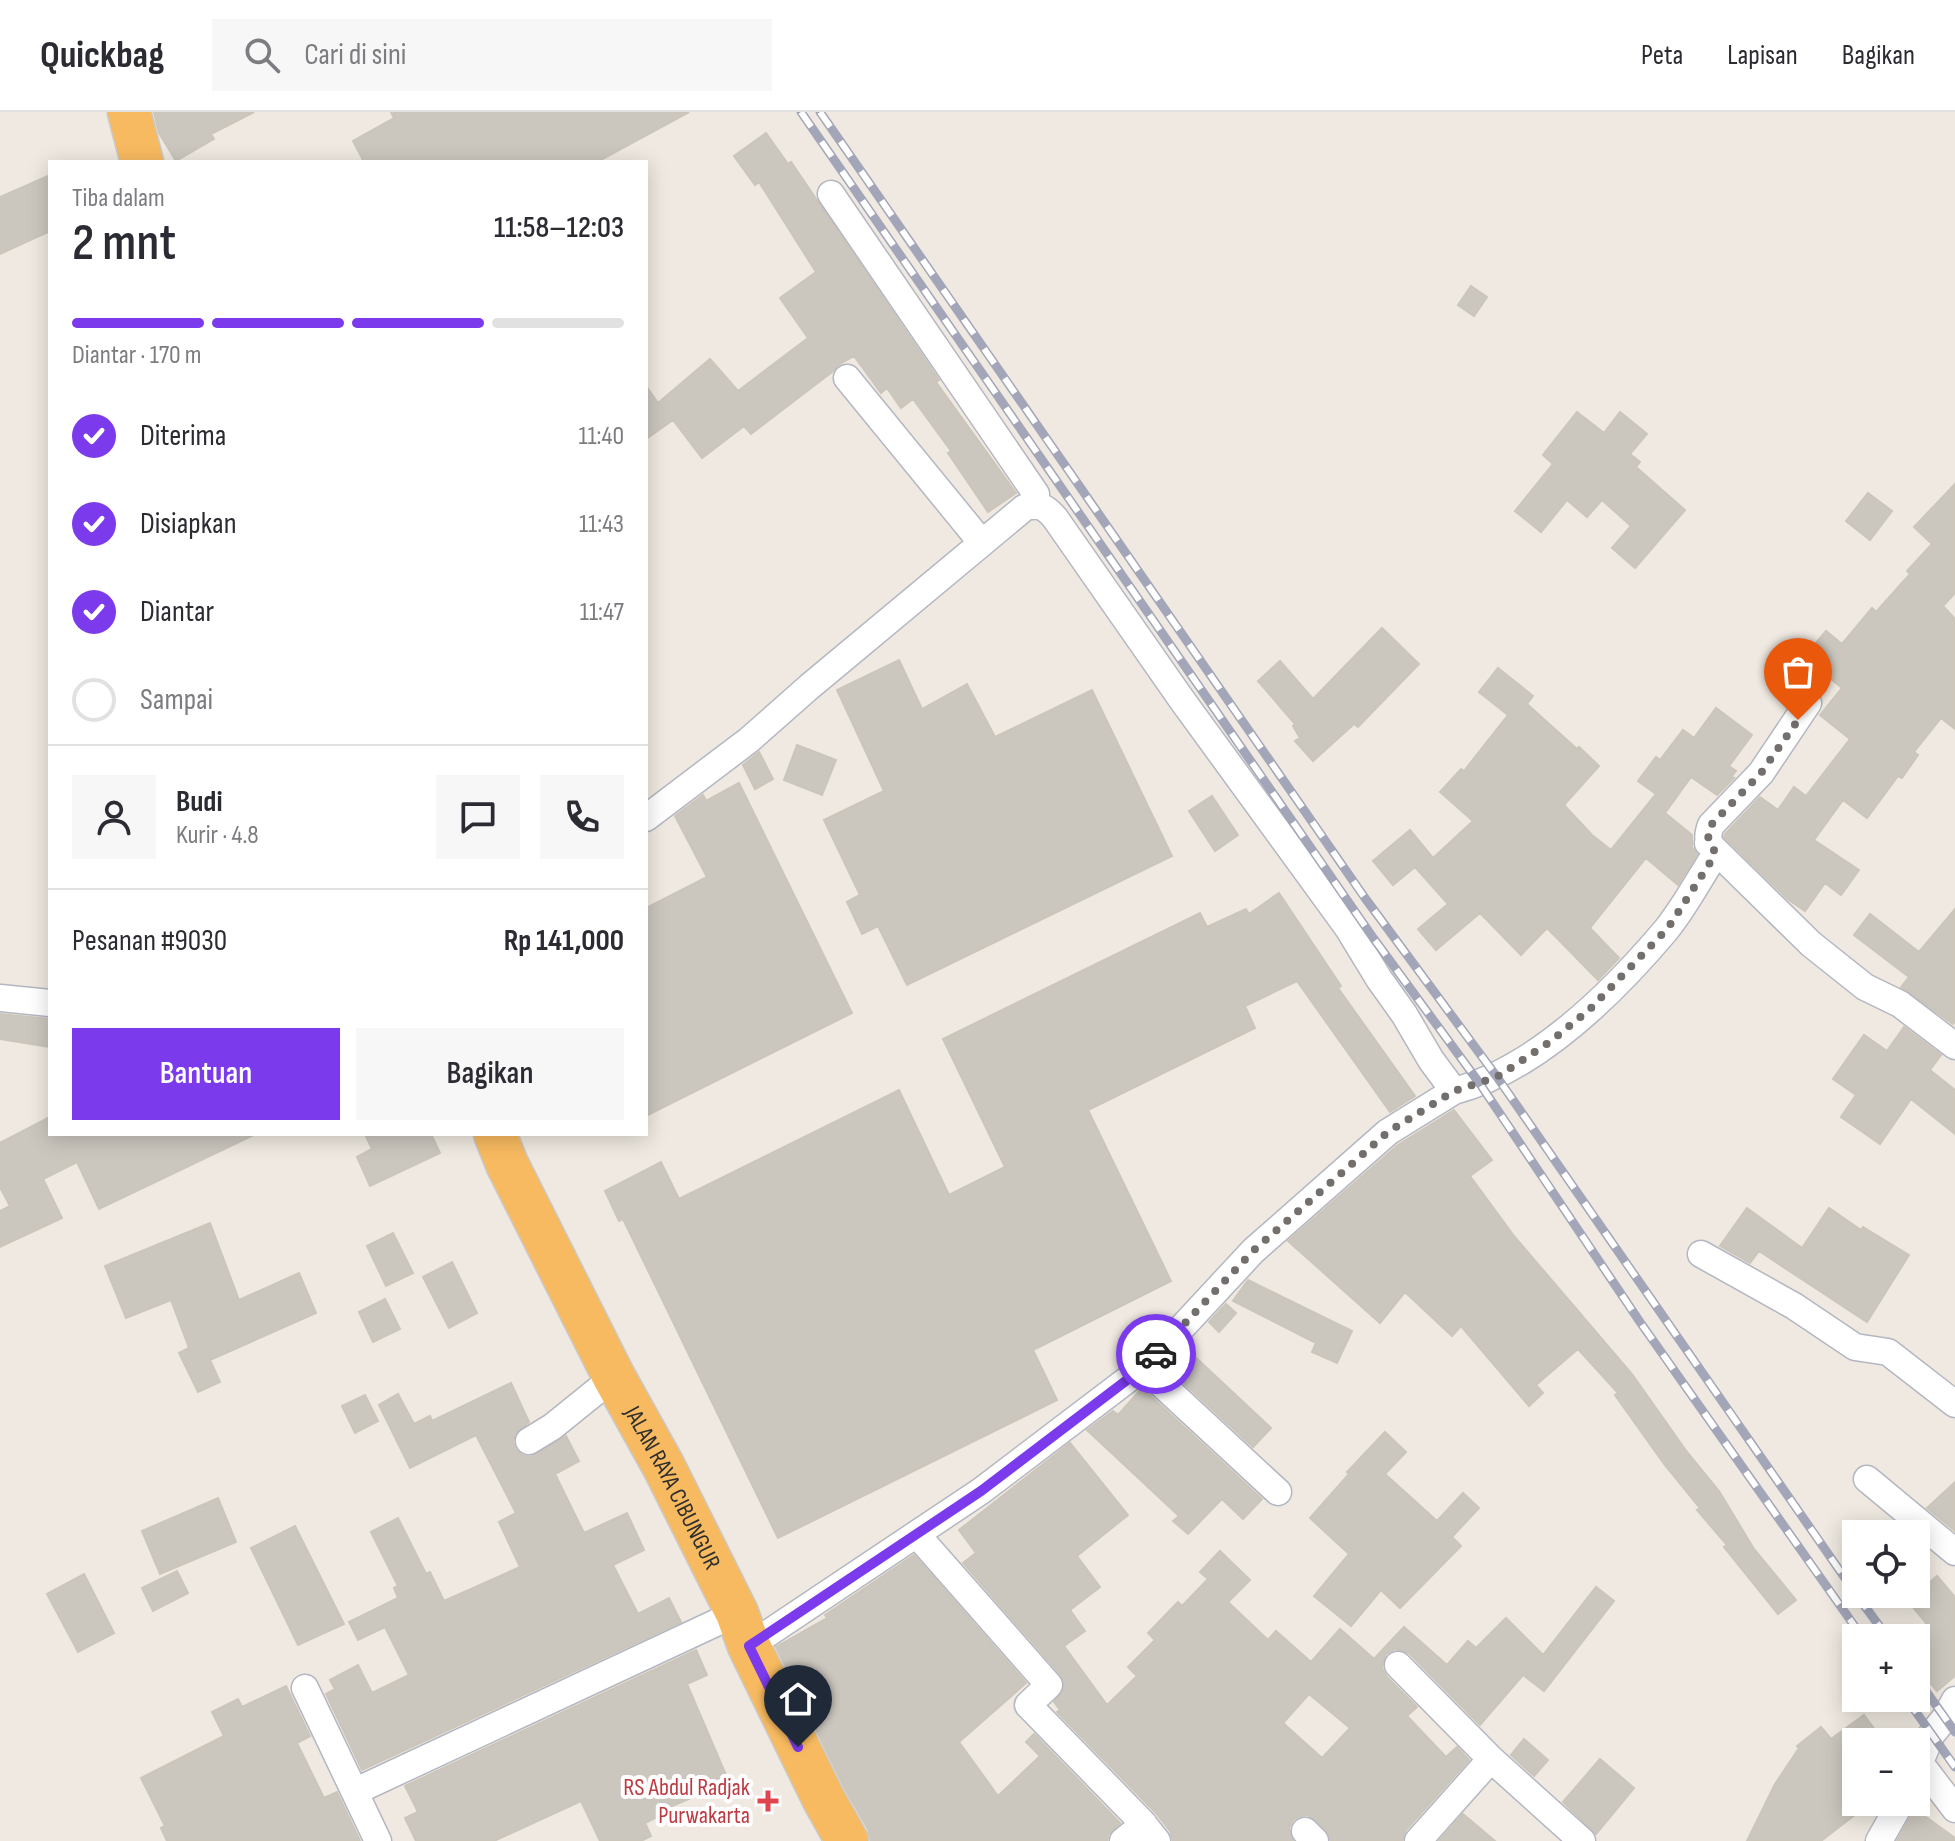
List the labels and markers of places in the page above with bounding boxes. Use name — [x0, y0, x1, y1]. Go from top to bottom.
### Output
pin — [1764, 638, 1832, 720]
pin — [764, 1665, 832, 1747]
place label: RS Abdul Radjak Purwakarta — [623, 1773, 750, 1830]
marker: RS Abdul Radjak Purwakarta — [757, 1790, 779, 1812]

